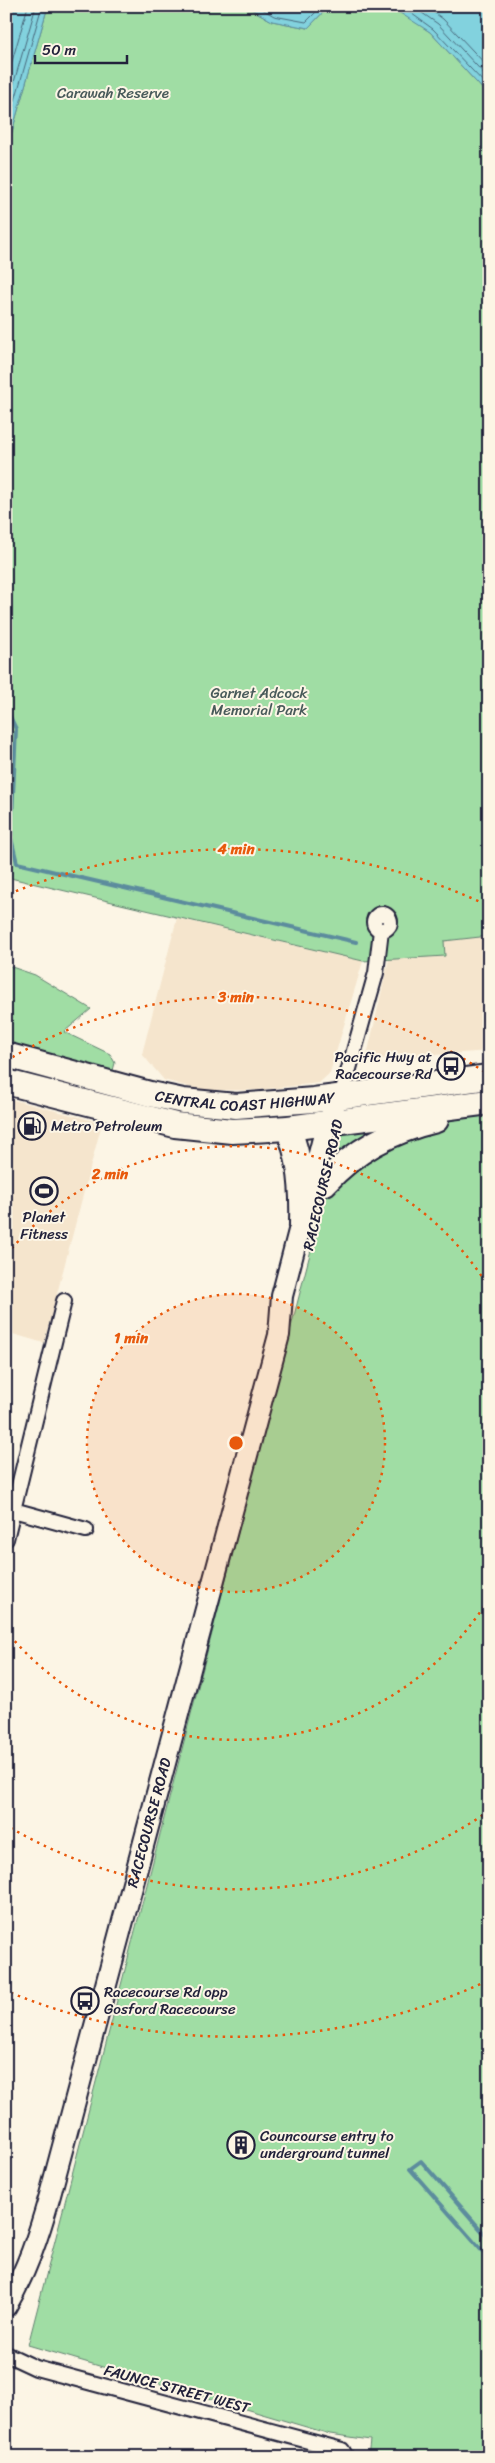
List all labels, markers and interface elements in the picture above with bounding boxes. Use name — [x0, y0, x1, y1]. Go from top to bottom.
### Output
scale bar — [35, 32, 128, 64]
text: 50 m — [42, 37, 77, 63]
park label: Carawah Reserve — [57, 80, 169, 106]
park label: Garnet Adcock Memorial Park — [211, 680, 308, 723]
text: 4 min — [216, 836, 255, 862]
text: 3 min — [217, 984, 255, 1010]
place label: Pacific Hwy at Racecourse Rd — [334, 1044, 433, 1087]
bus stop icon: Pacific Hwy at Racecourse Rd — [436, 1051, 466, 1081]
street label: CENTRAL COAST HIGHWAY — [153, 1082, 338, 1119]
fuel station icon: Metro Petroleum — [17, 1111, 47, 1141]
place label: Metro Petroleum — [51, 1113, 163, 1139]
street label: RACECOURSE ROAD — [295, 1117, 351, 1253]
text: 2 min — [91, 1161, 129, 1187]
sports icon: Planet Fitness — [29, 1176, 59, 1206]
place label: Planet Fitness — [20, 1204, 68, 1247]
text: 1 min — [114, 1325, 149, 1351]
centre of rings — [227, 1434, 245, 1452]
street label: RACECOURSE ROAD — [119, 1755, 179, 1891]
place label: Racecourse Rd opp Gosford Racecourse — [104, 1979, 236, 2022]
bus stop icon: Racecourse Rd opp Gosford Racecourse — [70, 1986, 100, 2016]
place label: Councourse entry to underground tunnel — [260, 2123, 394, 2166]
building icon: Councourse entry to underground tunnel — [226, 2130, 256, 2160]
street label: FAUNCE STREET WEST — [101, 2357, 254, 2421]

